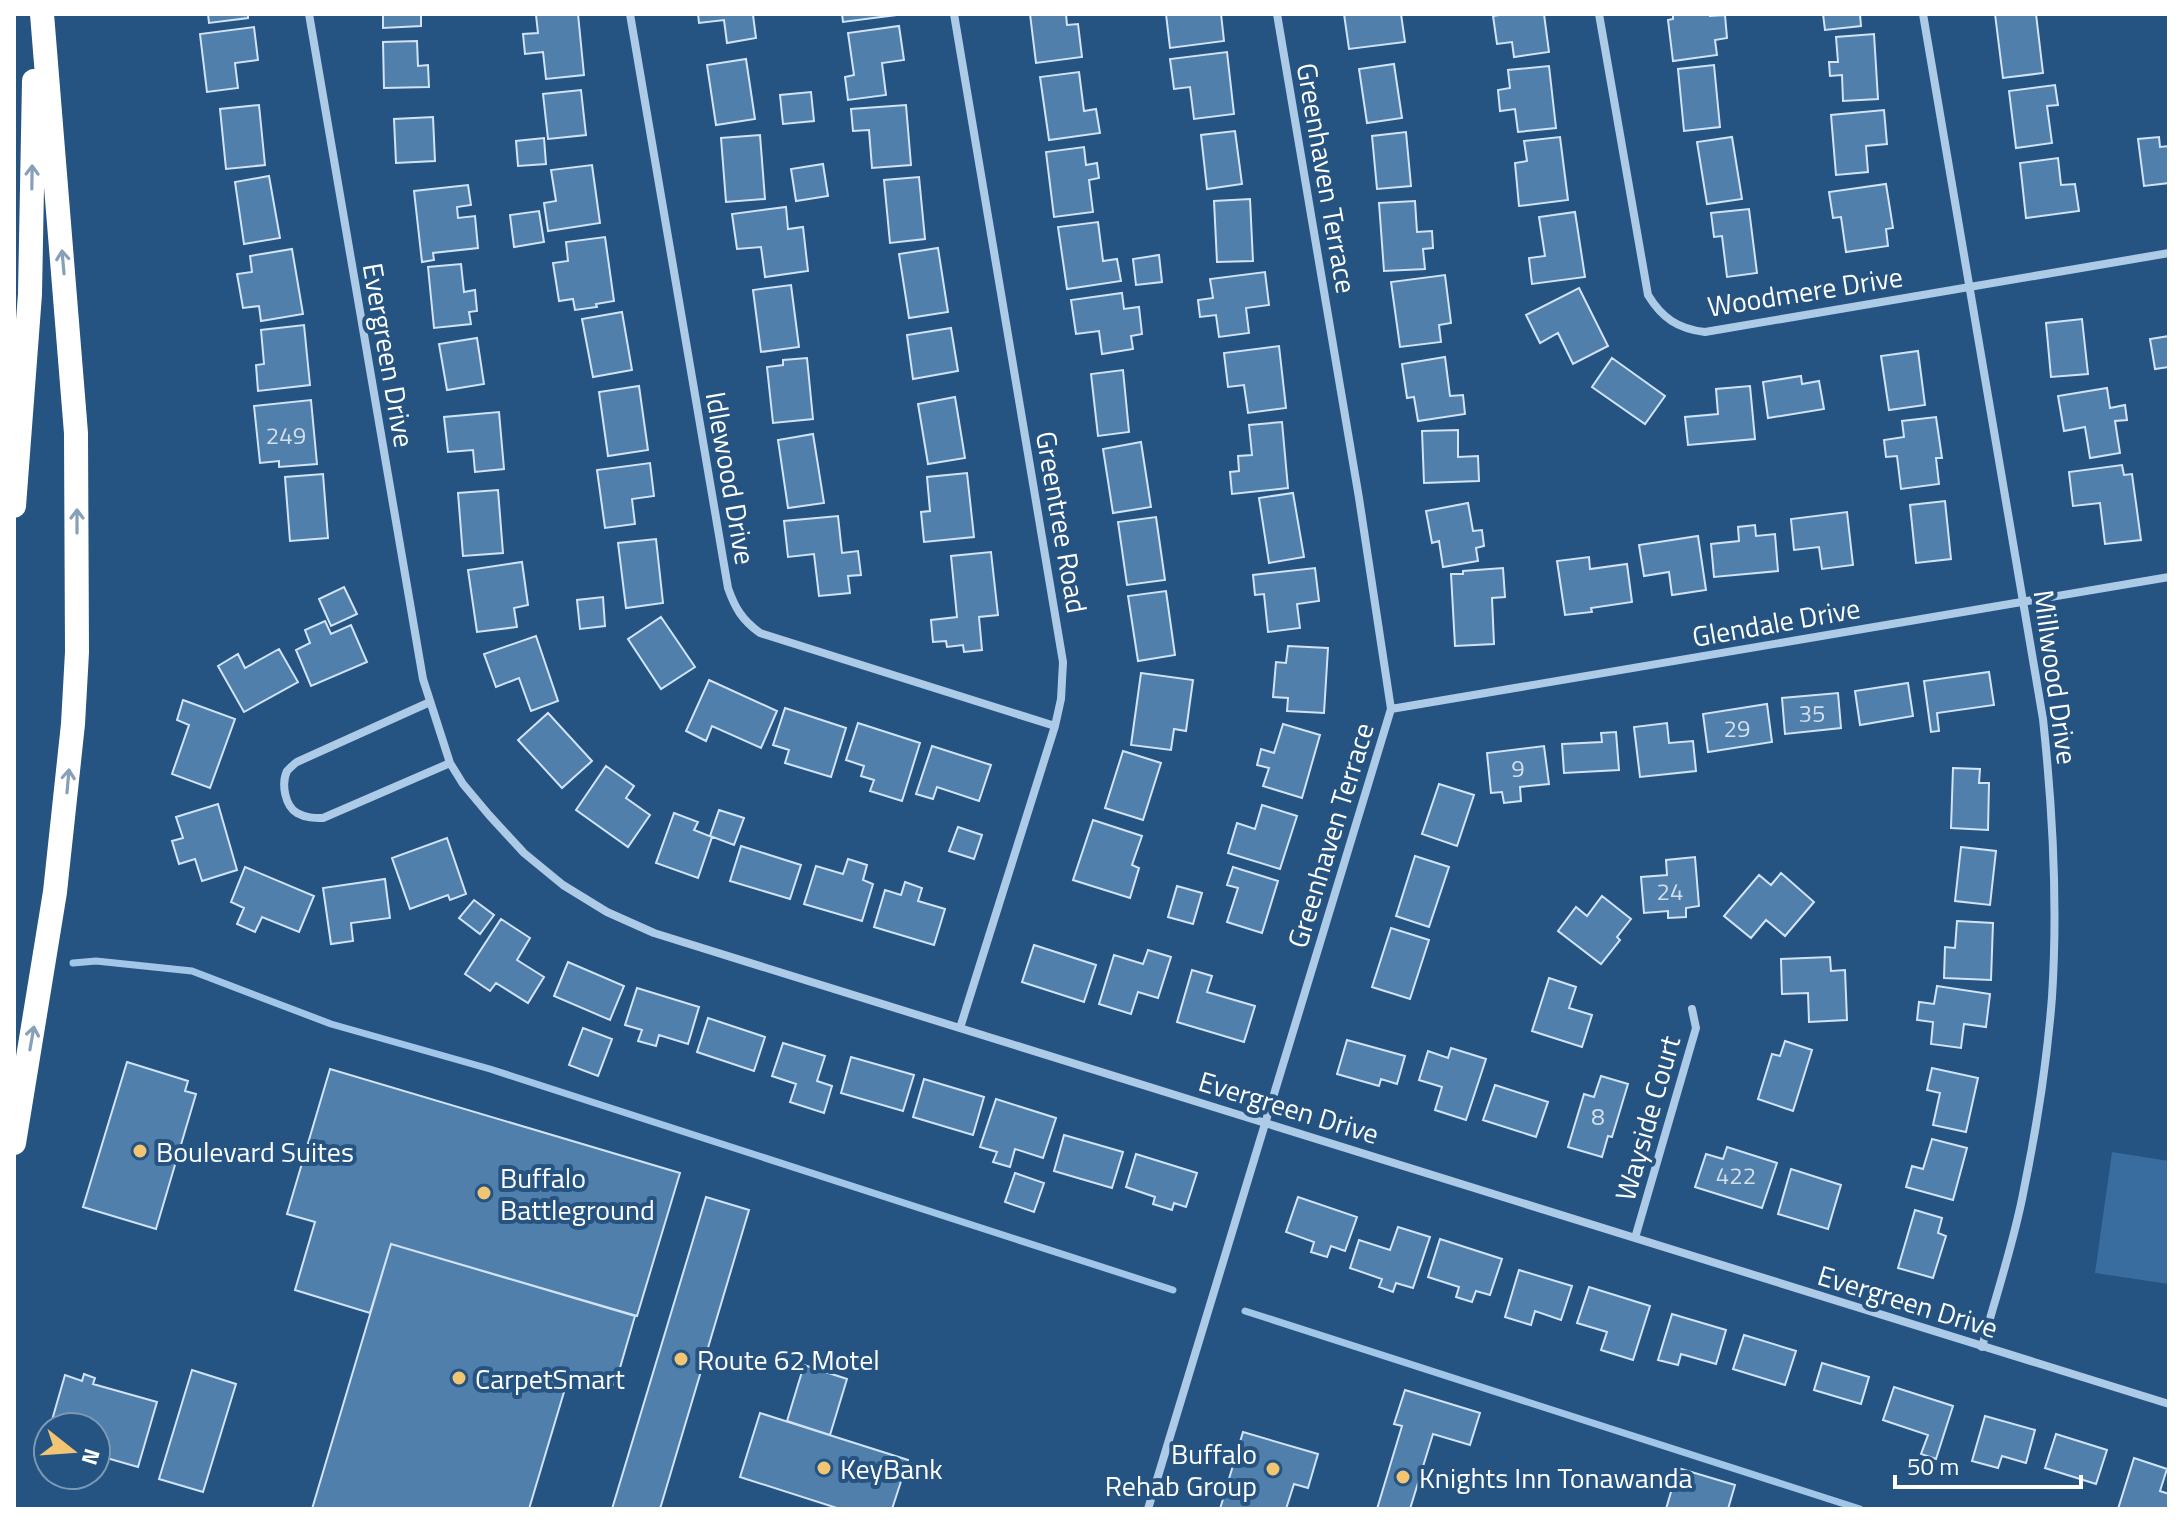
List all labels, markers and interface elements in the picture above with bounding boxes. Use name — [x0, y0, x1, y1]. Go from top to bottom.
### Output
street label: Greenhaven Terrace — [1286, 59, 1368, 297]
one-way arrow — [25, 164, 40, 191]
one-way arrow — [55, 249, 70, 276]
street label: Woodmere Drive — [1704, 254, 1906, 328]
street label: Evergreen Drive — [352, 259, 426, 451]
street label: Idlewood Drive — [695, 388, 767, 568]
house number: 249 — [266, 417, 306, 453]
street label: Greentree Road — [1025, 428, 1099, 616]
one-way arrow — [69, 508, 85, 535]
street label: Glendale Drive — [1689, 586, 1863, 658]
street label: Millwood Drive — [2022, 587, 2090, 767]
house number: 35 — [1799, 695, 1825, 731]
house number: 29 — [1724, 710, 1750, 746]
street label: Greenhaven Terrace — [1275, 717, 1385, 953]
house number: 9 — [1511, 750, 1525, 786]
one-way arrow — [61, 768, 76, 795]
house number: 24 — [1657, 873, 1683, 909]
one-way arrow — [26, 1026, 41, 1052]
street label: Wayside Court — [1603, 1030, 1691, 1206]
street label: Evergreen Drive — [1194, 1059, 1384, 1155]
house number: 8 — [1591, 1098, 1605, 1134]
place label: Boulevard Suites — [156, 1130, 354, 1173]
marker: Boulevard Suites — [131, 1142, 149, 1160]
place label: Buffalo Battleground — [500, 1156, 655, 1231]
house number: 422 — [1716, 1157, 1756, 1193]
marker: Buffalo Battleground — [475, 1184, 493, 1202]
street label: Evergreen Drive — [1813, 1253, 2003, 1349]
place label: Route 62 Motel — [697, 1338, 880, 1381]
marker: Route 62 Motel — [672, 1350, 690, 1368]
place label: CarpetSmart — [475, 1357, 625, 1400]
marker: CarpetSmart — [450, 1369, 468, 1387]
north arrow — [32, 1411, 112, 1491]
place label: Buffalo Rehab Group — [1105, 1432, 1257, 1507]
scale bar — [1895, 1439, 2081, 1489]
text: N — [73, 1445, 110, 1469]
place label: KeyBank — [840, 1447, 943, 1490]
text: 50 m — [1907, 1448, 1959, 1484]
place label: Knights Inn Tonawanda — [1419, 1456, 1693, 1499]
marker: KeyBank — [815, 1459, 833, 1477]
marker: Buffalo Rehab Group — [1264, 1460, 1282, 1478]
marker: Knights Inn Tonawanda — [1394, 1468, 1412, 1486]

